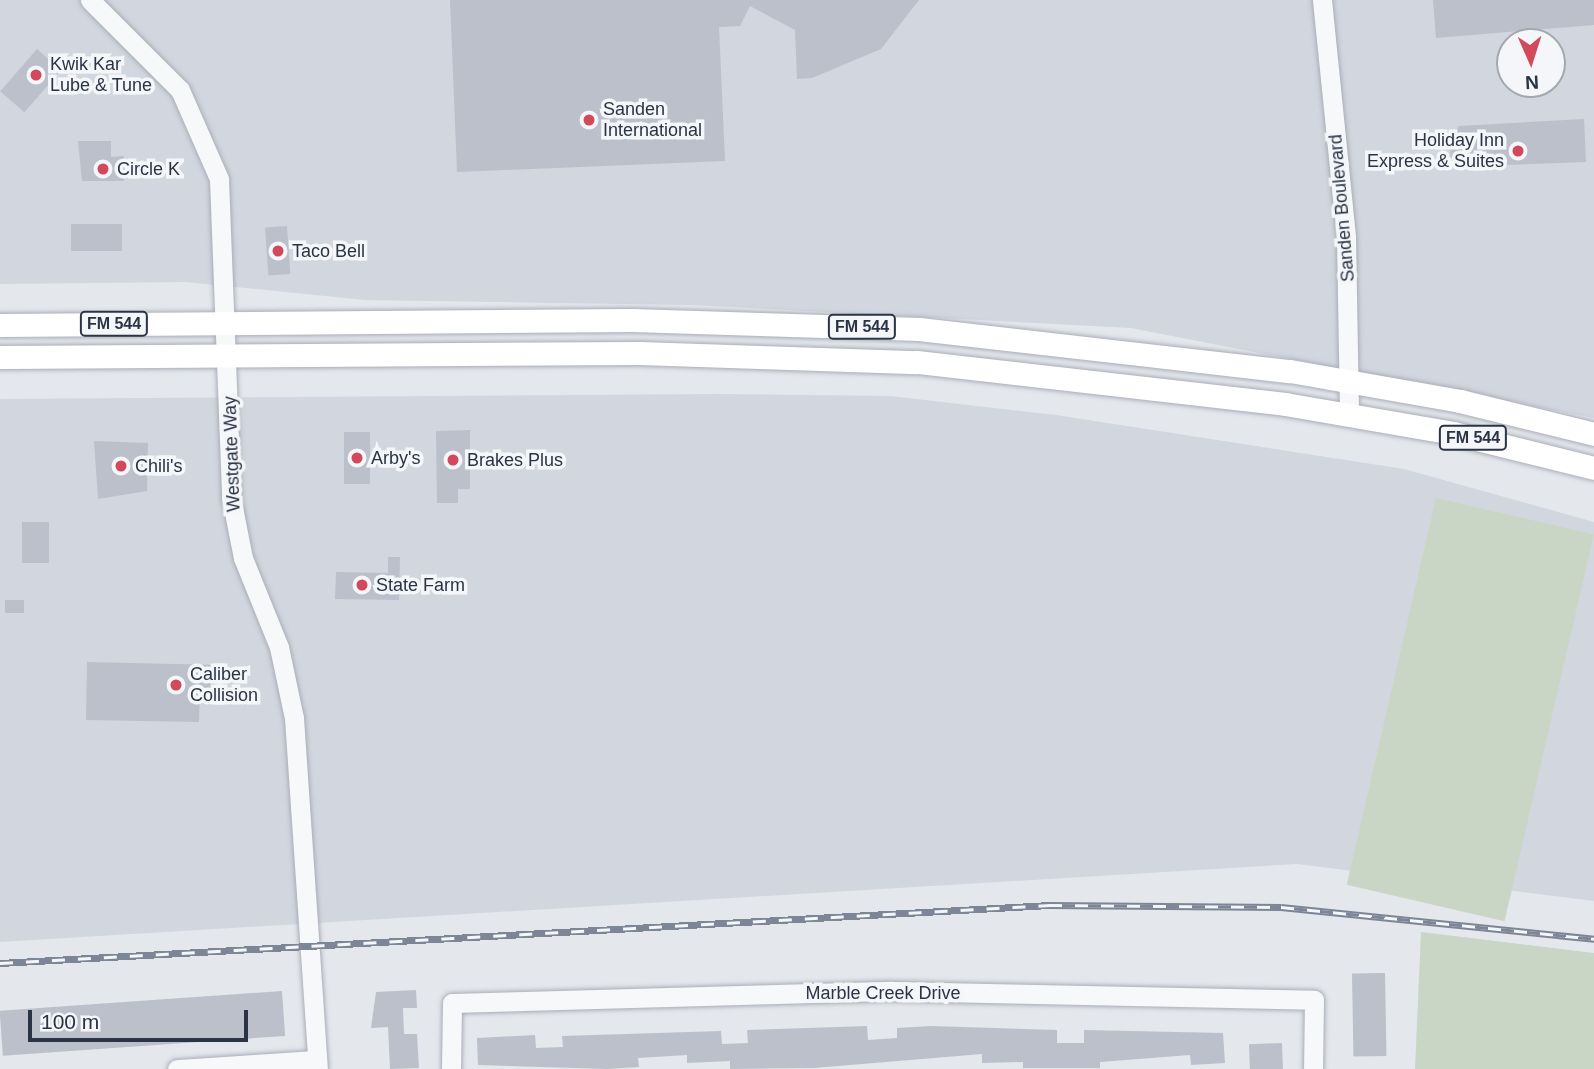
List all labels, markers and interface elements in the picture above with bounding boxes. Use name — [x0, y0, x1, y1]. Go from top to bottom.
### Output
north arrow — [1496, 28, 1566, 98]
place label: Kwik Kar Lube & Tune — [50, 54, 152, 96]
marker: Kwik Kar Lube & Tune — [28, 67, 44, 83]
text: N — [1525, 72, 1539, 93]
place label: Sanden International — [603, 99, 702, 142]
marker: Sanden International — [581, 112, 597, 128]
place label: Holiday Inn Express & Suites — [1367, 130, 1504, 172]
street label: Sanden Boulevard — [1325, 133, 1359, 283]
marker: Holiday Inn Express & Suites — [1510, 143, 1526, 159]
place label: Circle K — [117, 158, 180, 180]
marker: Circle K — [95, 161, 111, 177]
place label: Taco Bell — [292, 240, 365, 262]
marker: Taco Bell — [270, 243, 286, 259]
road number: FM 544 — [79, 312, 149, 336]
road number: FM 544 — [827, 314, 897, 340]
street label: Westgate Way — [219, 396, 245, 512]
road number: FM 544 — [1438, 426, 1508, 450]
place label: Arby's — [371, 447, 420, 469]
place label: Brakes Plus — [467, 449, 563, 471]
marker: Arby's — [349, 450, 365, 466]
marker: Brakes Plus — [445, 452, 461, 468]
place label: Chili's — [135, 455, 182, 477]
marker: Chili's — [113, 458, 129, 474]
place label: State Farm — [376, 574, 465, 596]
marker: State Farm — [354, 577, 370, 593]
place label: Caliber Collision — [190, 664, 258, 706]
marker: Caliber Collision — [168, 677, 184, 693]
street label: Marble Creek Drive — [805, 982, 961, 1004]
scale bar — [32, 996, 252, 1040]
text: 100 m — [41, 1010, 99, 1033]

